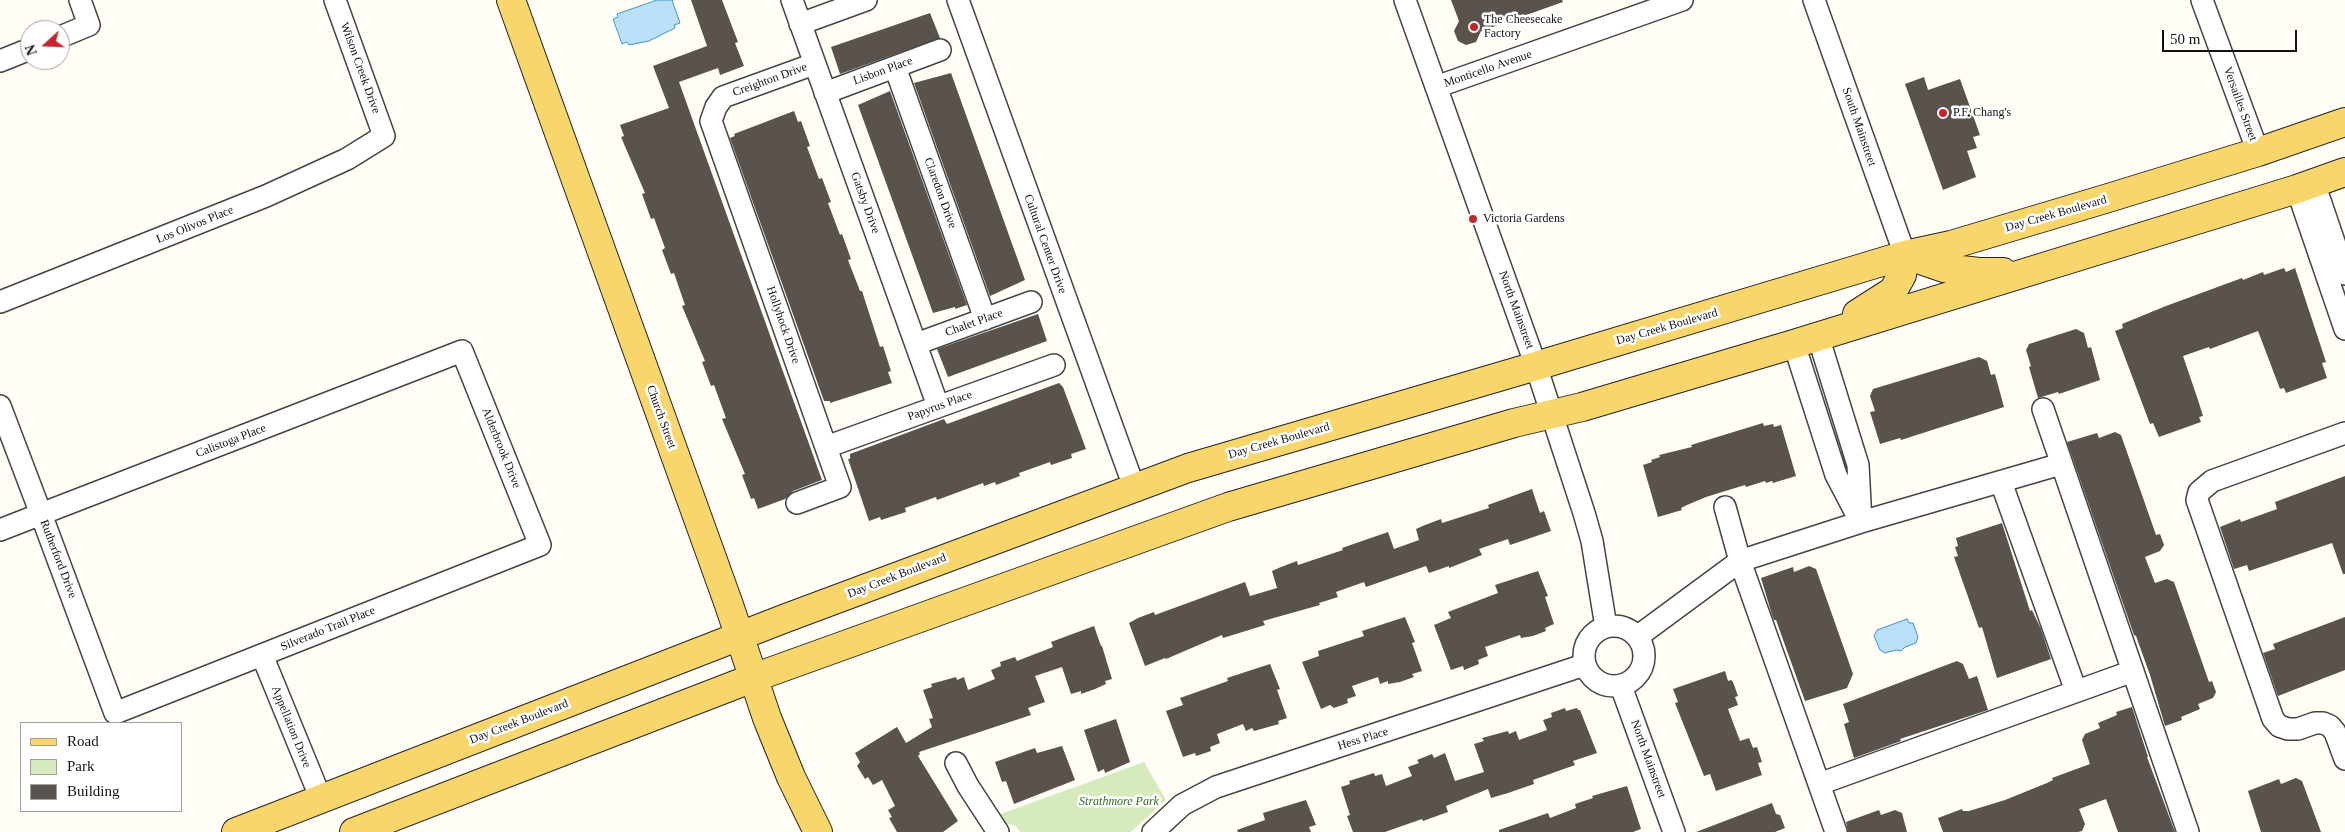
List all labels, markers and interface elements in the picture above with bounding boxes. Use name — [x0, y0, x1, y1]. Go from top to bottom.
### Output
place label: The Cheesecake Factory — [1484, 13, 1562, 41]
north arrow — [20, 20, 70, 70]
street label: Wilson Creek Drive — [337, 20, 383, 116]
scale bar — [2165, 20, 2300, 52]
marker: The Cheesecake Factory — [1468, 21, 1480, 33]
text: 50 m — [2170, 31, 2200, 47]
text: N — [23, 43, 40, 57]
street label: Monticello Avenue — [1442, 47, 1534, 91]
street label: Lisbon Place — [851, 54, 915, 88]
street label: Creighton Drive — [731, 60, 809, 100]
street label: Versailles Street — [2220, 65, 2260, 143]
street label: South Mainstreet — [1839, 86, 1879, 168]
place label: P.F. Chang's — [1953, 106, 2011, 120]
marker: P.F. Chang's — [1937, 107, 1949, 119]
street label: Claredon Drive — [921, 156, 959, 230]
street label: Gatsby Drive — [847, 170, 883, 236]
street label: Cultural Center Drive — [1020, 192, 1070, 296]
street label: Day Creek Boulevard — [2004, 193, 2108, 235]
street label: Los Olivos Place — [154, 203, 236, 247]
place label: Victoria Gardens — [1483, 212, 1565, 226]
marker: Victoria Gardens — [1467, 213, 1479, 225]
street label: North Mainstreet — [1495, 269, 1537, 351]
street label: Hollyhock Drive — [763, 284, 803, 366]
street label: Chalet Place — [943, 306, 1005, 340]
street label: Day Creek Boulevard — [1615, 306, 1719, 348]
street label: Church Street — [643, 383, 679, 451]
street label: Papyrus Place — [906, 388, 974, 424]
street label: Alderbrook Drive — [478, 406, 524, 490]
street label: Day Creek Boulevard — [1227, 420, 1331, 462]
street label: Calistoga Place — [194, 421, 268, 461]
street label: Rutherford Drive — [36, 518, 80, 600]
street label: Day Creek Boulevard — [846, 551, 948, 601]
street label: Silverado Trail Place — [279, 603, 377, 655]
street label: Appellation Drive — [268, 684, 314, 770]
street label: Day Creek Boulevard — [468, 697, 570, 747]
street label: North Mainstreet — [1627, 718, 1669, 800]
legend — [20, 722, 182, 812]
street label: Hess Place — [1336, 724, 1390, 754]
text: Road — [67, 733, 99, 749]
text: Park — [67, 758, 95, 774]
text: Building — [67, 783, 120, 799]
park label: Strathmore Park — [1079, 795, 1159, 809]

